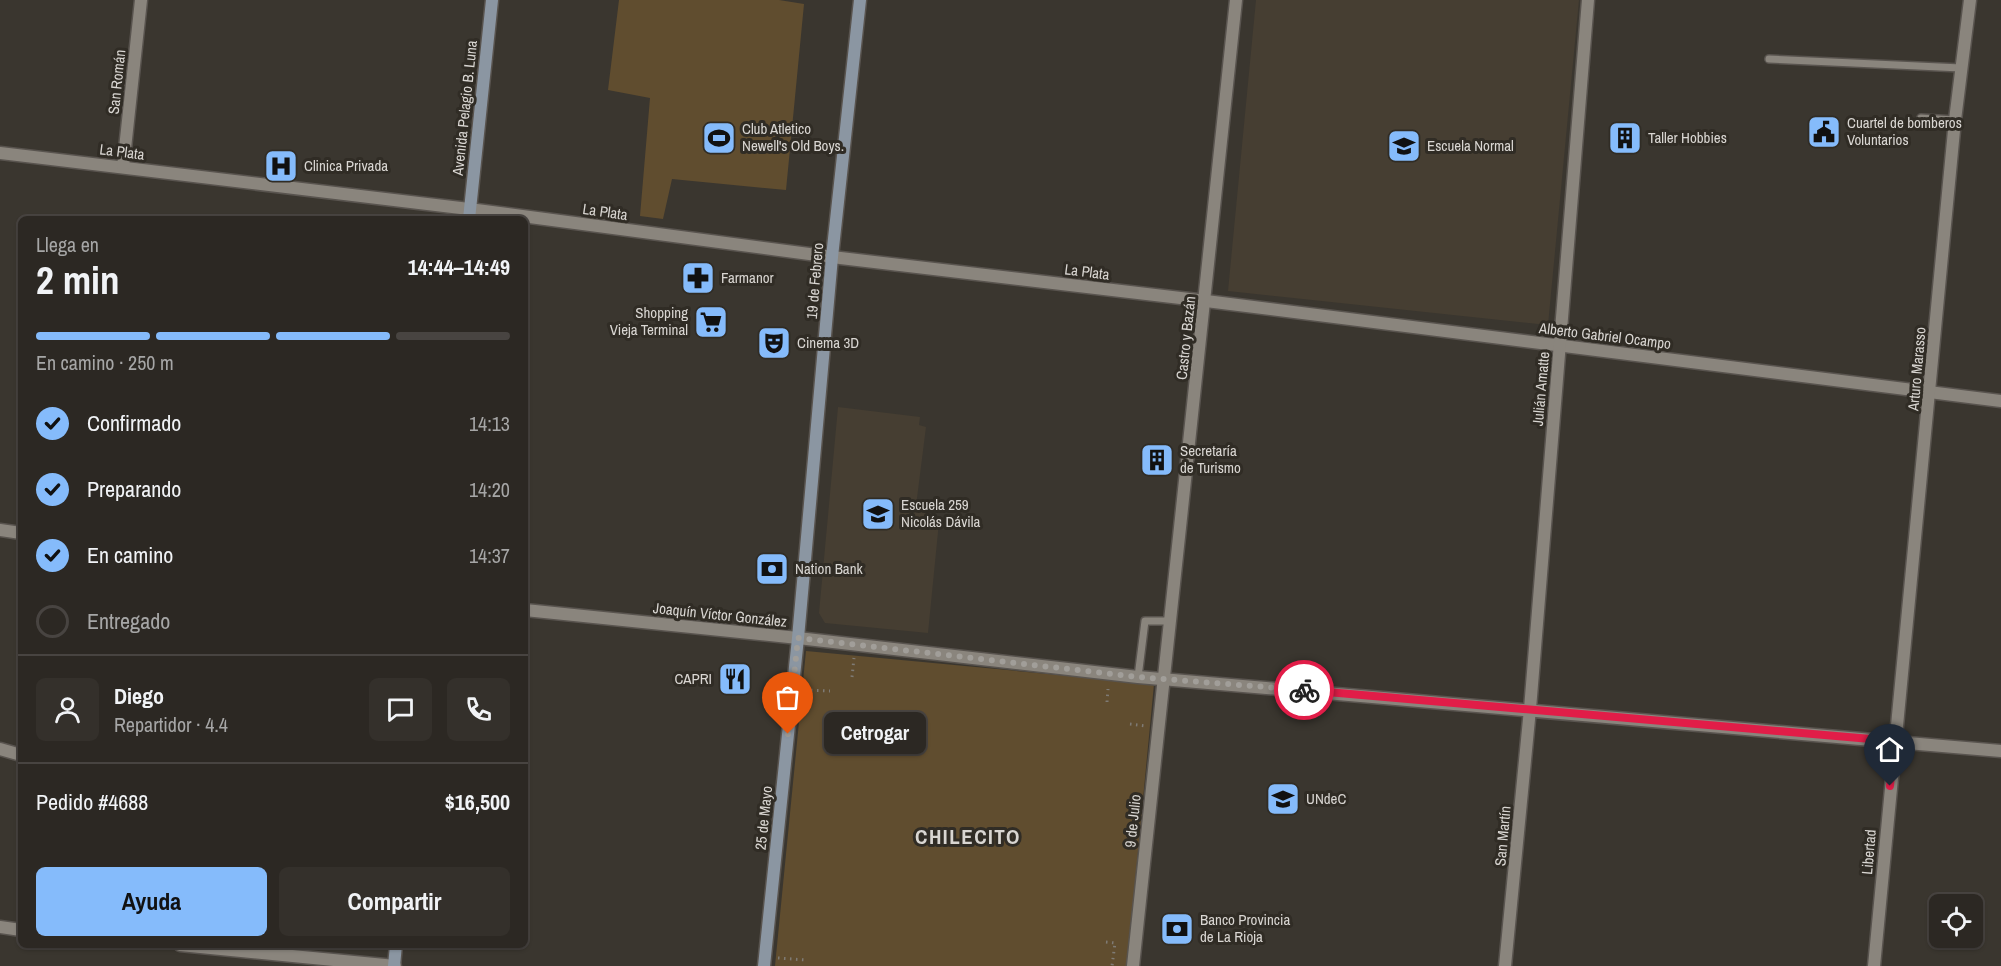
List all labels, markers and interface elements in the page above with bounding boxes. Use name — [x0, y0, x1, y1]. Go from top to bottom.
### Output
street label: Avenida Pelagio B. Luna — [447, 39, 482, 178]
street label: San Román — [103, 49, 130, 115]
place label: Cuartel de bomberos Voluntarios — [1847, 112, 1962, 150]
public building icon: Cuartel de bomberos Voluntarios — [1806, 114, 1842, 150]
place label: Club Atletico Newell's Old Boys. — [742, 118, 844, 156]
sports icon: Club Atletico Newell's Old Boys. — [701, 120, 737, 156]
building icon: Taller Hobbies — [1607, 120, 1643, 156]
place label: Taller Hobbies — [1648, 127, 1727, 148]
school or university icon: Escuela Normal — [1386, 128, 1422, 164]
place label: Escuela Normal — [1427, 135, 1514, 156]
street label: La Plata — [98, 138, 146, 165]
hospital icon: Clinica Privada — [263, 148, 299, 184]
place label: Clinica Privada — [304, 155, 388, 176]
street label: La Plata — [581, 198, 629, 225]
text: Llega en — [36, 231, 99, 258]
street label: 19 de Febrero — [801, 242, 828, 320]
text: 14:44–14:49 — [408, 252, 510, 282]
text: 2 min — [36, 254, 120, 306]
street label: La Plata — [1063, 258, 1111, 285]
pharmacy icon: Farmanor — [680, 260, 716, 296]
place label: Farmanor — [721, 267, 774, 288]
street label: Castro y Bazán — [1171, 295, 1200, 381]
place label: Shopping Vieja Terminal — [610, 302, 688, 340]
supermarket icon: Shopping Vieja Terminal — [693, 304, 729, 340]
street label: Alberto Gabriel Ocampo — [1537, 317, 1672, 354]
theatre icon: Cinema 3D — [756, 325, 792, 361]
street label: Arturo Marasso — [1902, 326, 1931, 413]
place label: Cinema 3D — [797, 332, 859, 353]
text: En camino · 250 m — [36, 349, 174, 376]
street label: Julián Amatte — [1527, 351, 1554, 427]
icon: check — [36, 407, 69, 440]
text: Confirmado — [87, 408, 181, 438]
text: 14:13 — [469, 410, 510, 437]
place label: Secretaría de Turismo — [1180, 440, 1241, 478]
building icon: Secretaría de Turismo — [1139, 442, 1175, 478]
icon: check — [36, 473, 69, 506]
text: Preparando — [87, 474, 181, 504]
text: 14:20 — [469, 476, 510, 503]
place label: Escuela 259 Nicolás Dávila — [901, 494, 980, 532]
school or university icon: Escuela 259 Nicolás Dávila — [860, 496, 896, 532]
icon: check — [36, 539, 69, 572]
text: En camino — [87, 540, 173, 570]
text: 14:37 — [469, 542, 510, 569]
bank icon: Nation Bank — [754, 551, 790, 587]
place label: Nation Bank — [795, 558, 864, 579]
street label: Joaquín Víctor González — [652, 597, 788, 632]
text: Entregado — [87, 606, 170, 636]
courier — [1274, 660, 1334, 720]
restaurant icon: CAPRI — [717, 661, 753, 697]
place label: CAPRI — [674, 668, 712, 689]
pin — [762, 672, 813, 734]
icon: bike — [1288, 674, 1321, 707]
button: person — [36, 678, 99, 741]
button: chat — [369, 678, 432, 741]
button: phone — [447, 678, 510, 741]
text: Diego — [114, 681, 164, 711]
icon: bag — [771, 681, 804, 714]
text: Repartidor · 4.4 — [114, 711, 228, 738]
callout: Cetrogar — [824, 713, 926, 755]
text: Cetrogar — [841, 719, 909, 746]
pin — [1864, 724, 1915, 786]
icon: home — [1873, 733, 1906, 766]
school or university icon: UNdeC — [1265, 781, 1301, 817]
street label: 25 de Mayo — [750, 785, 777, 851]
text: Pedido #4688 — [36, 787, 148, 817]
text: $16,500 — [445, 787, 510, 817]
place label: UNdeC — [1306, 788, 1346, 809]
street label: 9 de Julio — [1119, 793, 1146, 849]
street label: San Martín — [1489, 805, 1516, 867]
district label: CHILECITO — [915, 822, 1021, 851]
street label: Libertad — [1856, 829, 1881, 875]
button: Ayuda — [36, 867, 267, 936]
button: Compartir — [279, 867, 510, 936]
map controls — [1929, 894, 1983, 948]
button: locate — [1929, 894, 1983, 948]
place label: Banco Provincia de La Rioja — [1200, 909, 1290, 947]
bank icon: Banco Provincia de La Rioja — [1159, 911, 1195, 947]

